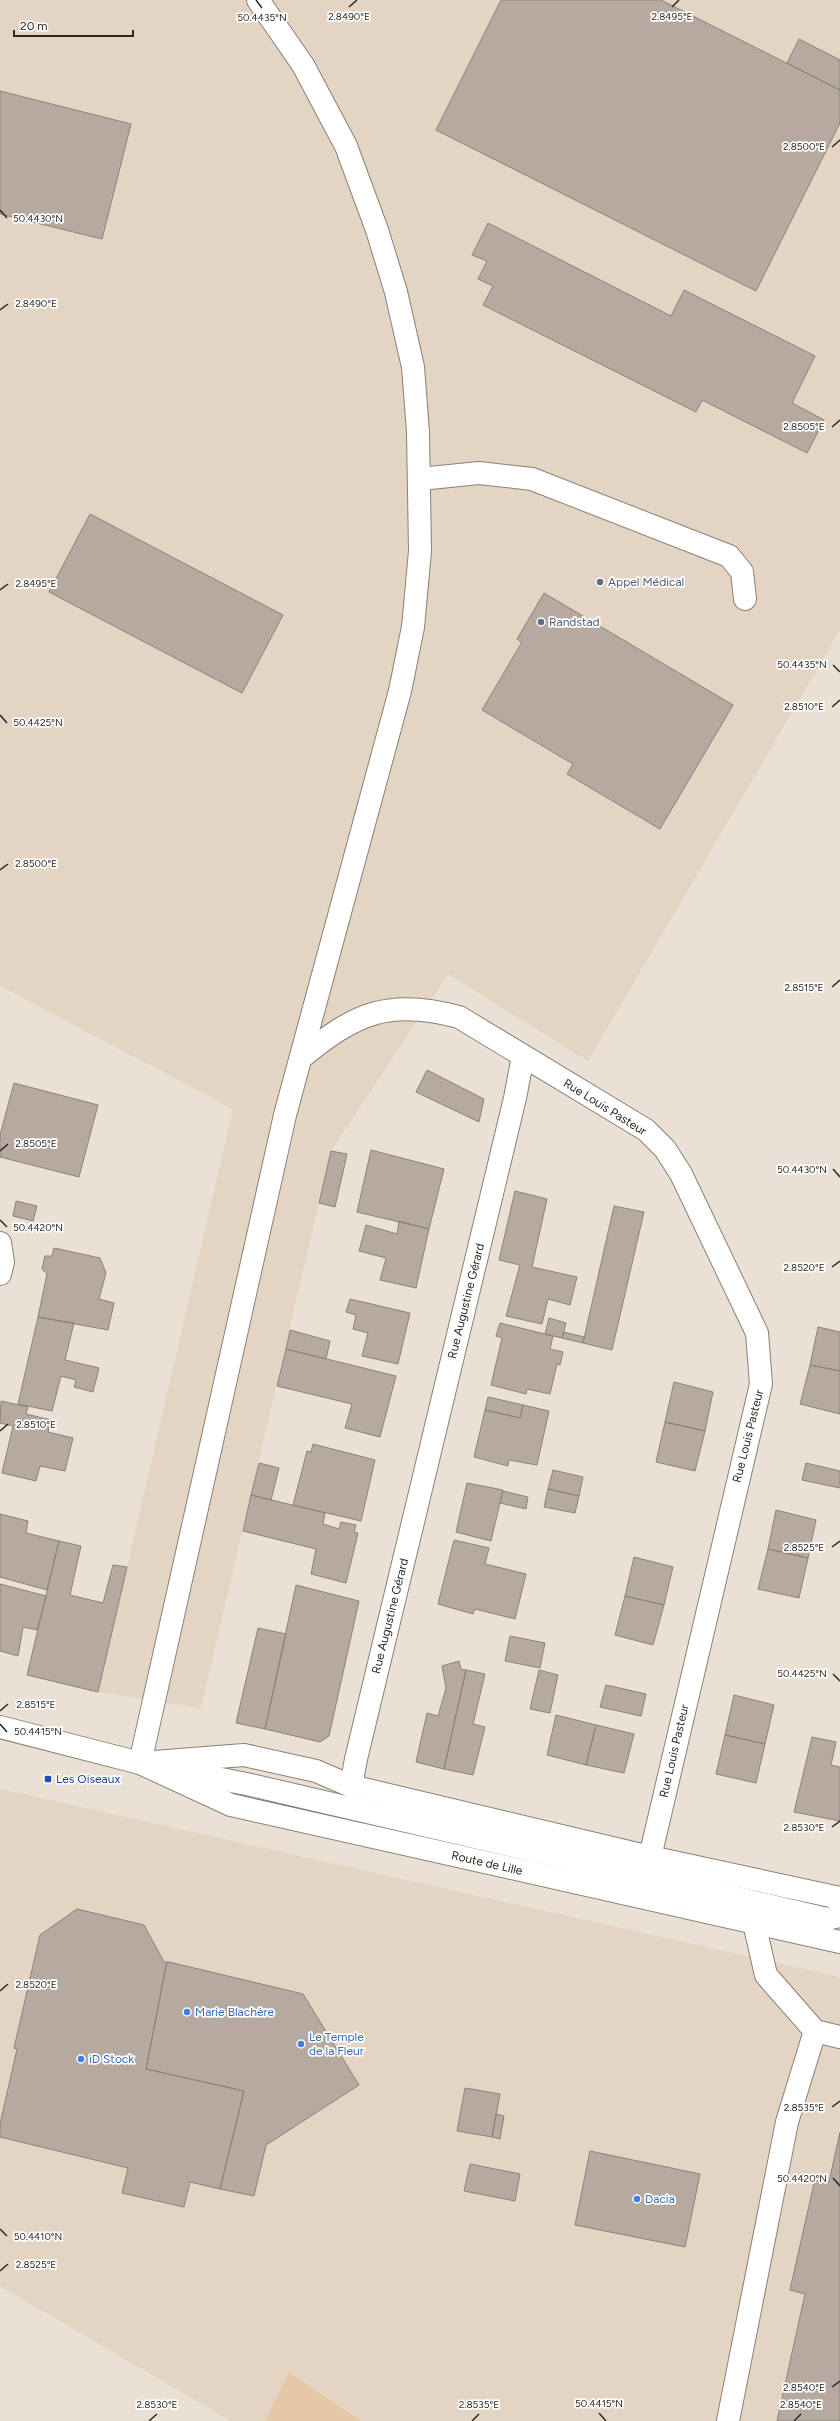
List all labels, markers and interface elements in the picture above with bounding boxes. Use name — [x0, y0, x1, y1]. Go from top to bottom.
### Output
text: 2.8490°E — [328, 10, 370, 23]
text: 2.8495°E — [651, 10, 693, 23]
text: 50.4435°N — [237, 11, 287, 24]
scale bar — [14, 12, 133, 38]
text: 20 m — [20, 19, 48, 33]
text: 2.8500°E — [783, 140, 825, 153]
text: 50.4430°N — [13, 212, 63, 225]
text: 2.8490°E — [15, 297, 57, 310]
text: 2.8505°E — [783, 420, 825, 433]
place label: Appel Médical — [608, 575, 684, 589]
text: 2.8495°E — [15, 577, 57, 590]
marker: Appel Médical — [595, 577, 605, 587]
place label: Randstad — [549, 615, 600, 629]
marker: Randstad — [536, 617, 546, 627]
text: 50.4435°N — [777, 658, 827, 671]
text: 2.8510°E — [784, 700, 824, 713]
text: 50.4425°N — [13, 716, 63, 729]
text: 2.8500°E — [15, 857, 57, 870]
text: 2.8515°E — [784, 981, 824, 994]
street label: Rue Louis Pasteur — [561, 1076, 649, 1138]
text: 2.8505°E — [15, 1137, 57, 1150]
text: 50.4430°N — [777, 1163, 827, 1176]
text: 50.4420°N — [13, 1221, 63, 1234]
street label: Rue Augustine Gérard — [445, 1242, 487, 1360]
text: 2.8520°E — [783, 1261, 825, 1274]
street label: Rue Louis Pasteur — [730, 1388, 766, 1484]
text: 2.8510°E — [16, 1418, 56, 1431]
text: 2.8525°E — [784, 1541, 824, 1554]
street label: Rue Augustine Gérard — [369, 1557, 411, 1675]
text: 50.4425°N — [777, 1667, 827, 1680]
text: 2.8515°E — [16, 1698, 56, 1711]
street label: Rue Louis Pasteur — [656, 1703, 692, 1799]
text: 50.4415°N — [14, 1725, 62, 1738]
place label: Les Oiseaux — [56, 1772, 120, 1786]
marker: Les Oiseaux — [43, 1774, 53, 1784]
text: 2.8530°E — [783, 1821, 825, 1834]
street label: Route de Lille — [450, 1848, 524, 1878]
text: 2.8520°E — [15, 1978, 57, 1991]
place label: Marie Blachère — [195, 2005, 275, 2019]
marker: Marie Blachère — [182, 2007, 192, 2017]
place label: Le Temple de la Fleur — [309, 2030, 364, 2058]
marker: Le Temple de la Fleur — [296, 2039, 306, 2049]
place label: iD Stock — [89, 2052, 134, 2066]
marker: iD Stock — [76, 2054, 86, 2064]
text: 2.8535°E — [784, 2101, 824, 2114]
text: 50.4420°N — [777, 2172, 827, 2185]
place label: Dacia — [645, 2192, 675, 2206]
marker: Dacia — [632, 2194, 642, 2204]
text: 50.4410°N — [14, 2230, 62, 2243]
text: 2.8525°E — [16, 2258, 56, 2271]
text: 2.8540°E — [783, 2381, 825, 2394]
text: 50.4415°N — [575, 2397, 623, 2410]
text: 2.8530°E — [136, 2398, 178, 2411]
text: 2.8535°E — [459, 2398, 499, 2411]
text: 2.8540°E — [780, 2398, 822, 2411]

